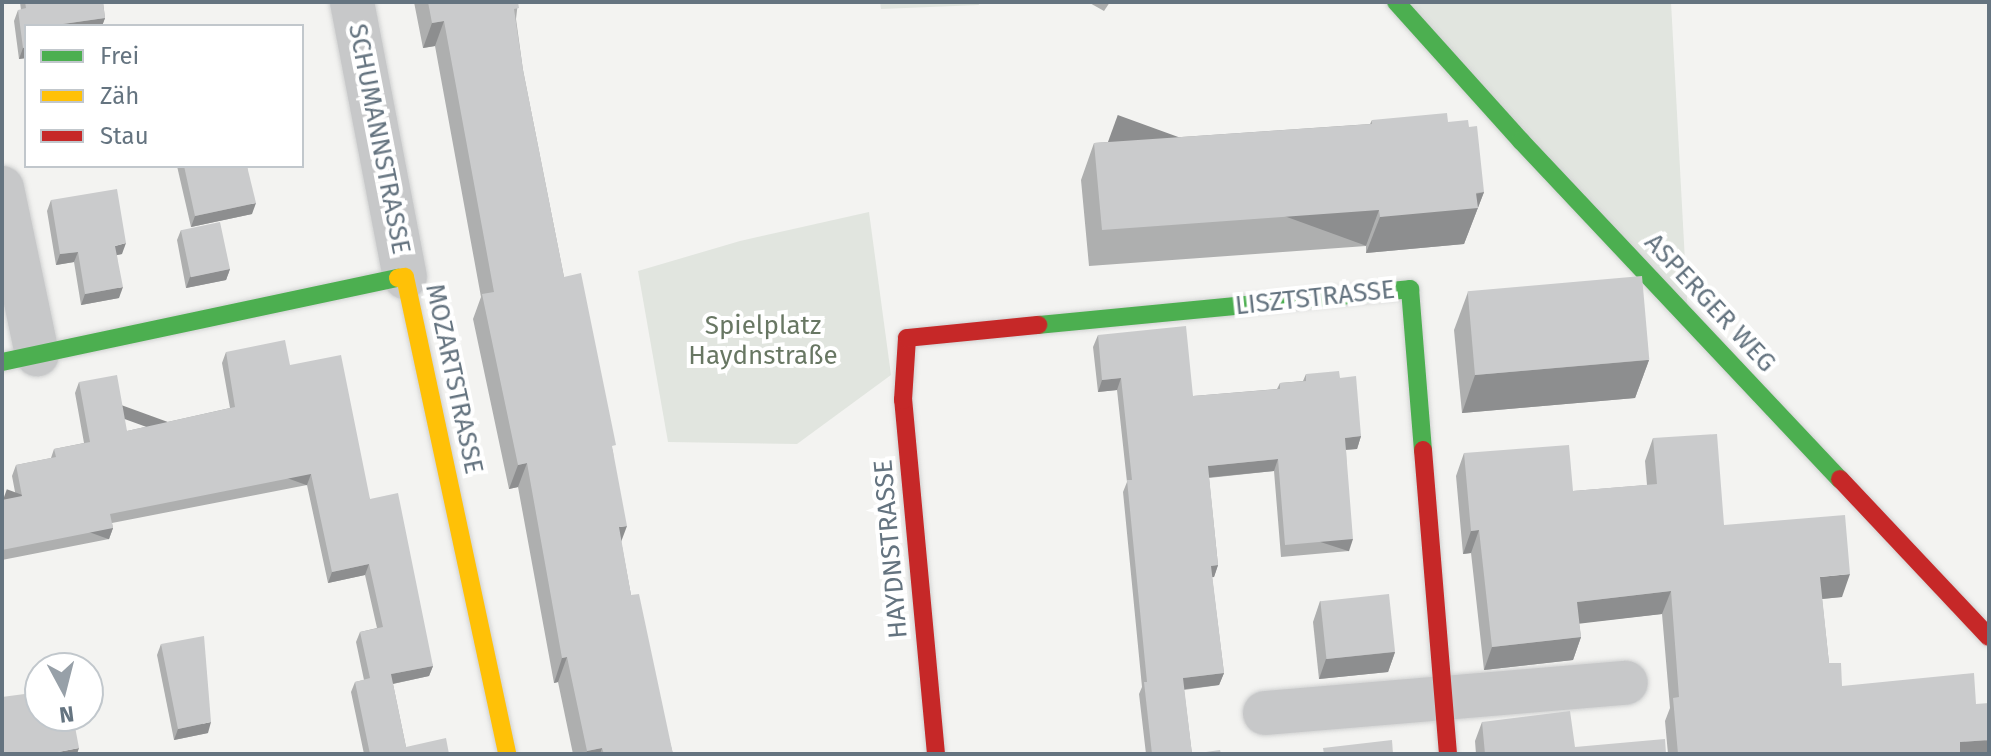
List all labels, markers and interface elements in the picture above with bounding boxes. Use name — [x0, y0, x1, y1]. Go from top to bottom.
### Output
street label: SCHUMANNSTRASSE — [341, 21, 417, 257]
legend — [24, 24, 304, 168]
text: Frei — [100, 42, 139, 70]
text: Zäh — [100, 82, 139, 110]
text: Stau — [100, 122, 149, 150]
street label: ASPERGER WEG — [1638, 227, 1782, 379]
street label: LISZTSTRASSE — [1234, 274, 1396, 322]
street label: MOZARTSTRASSE — [419, 281, 489, 477]
park label: Spielplatz Haydnstraße — [688, 310, 838, 372]
street label: HAYDNSTRASSE — [868, 458, 914, 640]
north arrow — [24, 652, 104, 732]
text: N — [58, 700, 76, 729]

